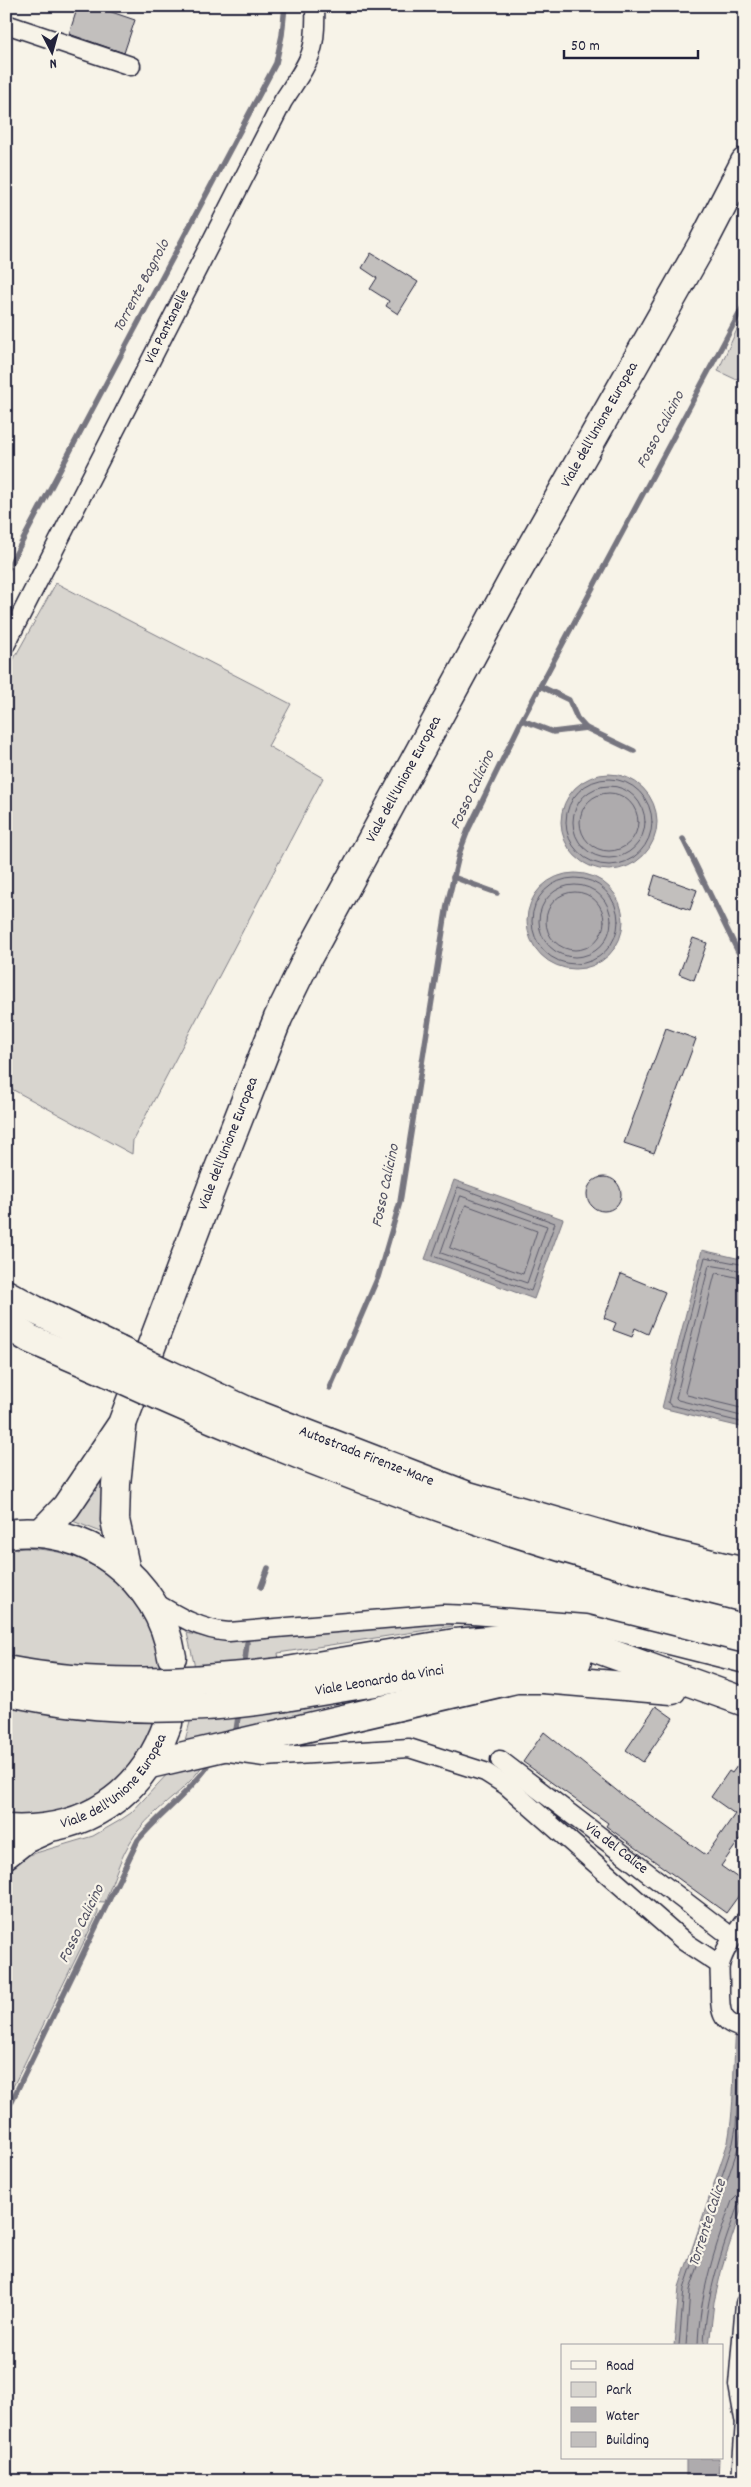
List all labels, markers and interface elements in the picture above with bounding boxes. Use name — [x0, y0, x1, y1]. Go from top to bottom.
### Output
north arrow — [28, 28, 78, 78]
scale bar — [564, 28, 697, 60]
text: 50 m — [571, 36, 600, 58]
text: N — [49, 53, 58, 73]
water label: Torrente Bagnolo — [108, 235, 177, 337]
street label: Via Pantanelle — [140, 285, 196, 368]
street label: Viale dell'Unione Europea — [556, 357, 645, 492]
water label: Fosso Calicino — [631, 387, 691, 473]
street label: Viale dell'Unione Europea — [361, 711, 448, 847]
water label: Fosso Calicino — [445, 746, 502, 833]
street label: Viale dell'Unione Europea — [193, 1073, 265, 1213]
water label: Fosso Calicino — [366, 1141, 406, 1230]
street label: Autostrada Firenze-Mare — [296, 1421, 437, 1493]
street label: Viale Leonardo da Vinci — [314, 1660, 446, 1703]
street label: Viale dell'Unione Europea — [58, 1730, 174, 1835]
street label: Via del Calice — [580, 1817, 653, 1880]
water label: Fosso Calicino — [53, 1880, 111, 1967]
water label: Torrente Calice — [683, 2175, 733, 2270]
legend — [561, 2344, 724, 2460]
text: Road — [606, 2356, 634, 2378]
text: Park — [606, 2380, 632, 2402]
text: Water — [606, 2406, 640, 2428]
text: Building — [606, 2430, 649, 2452]

